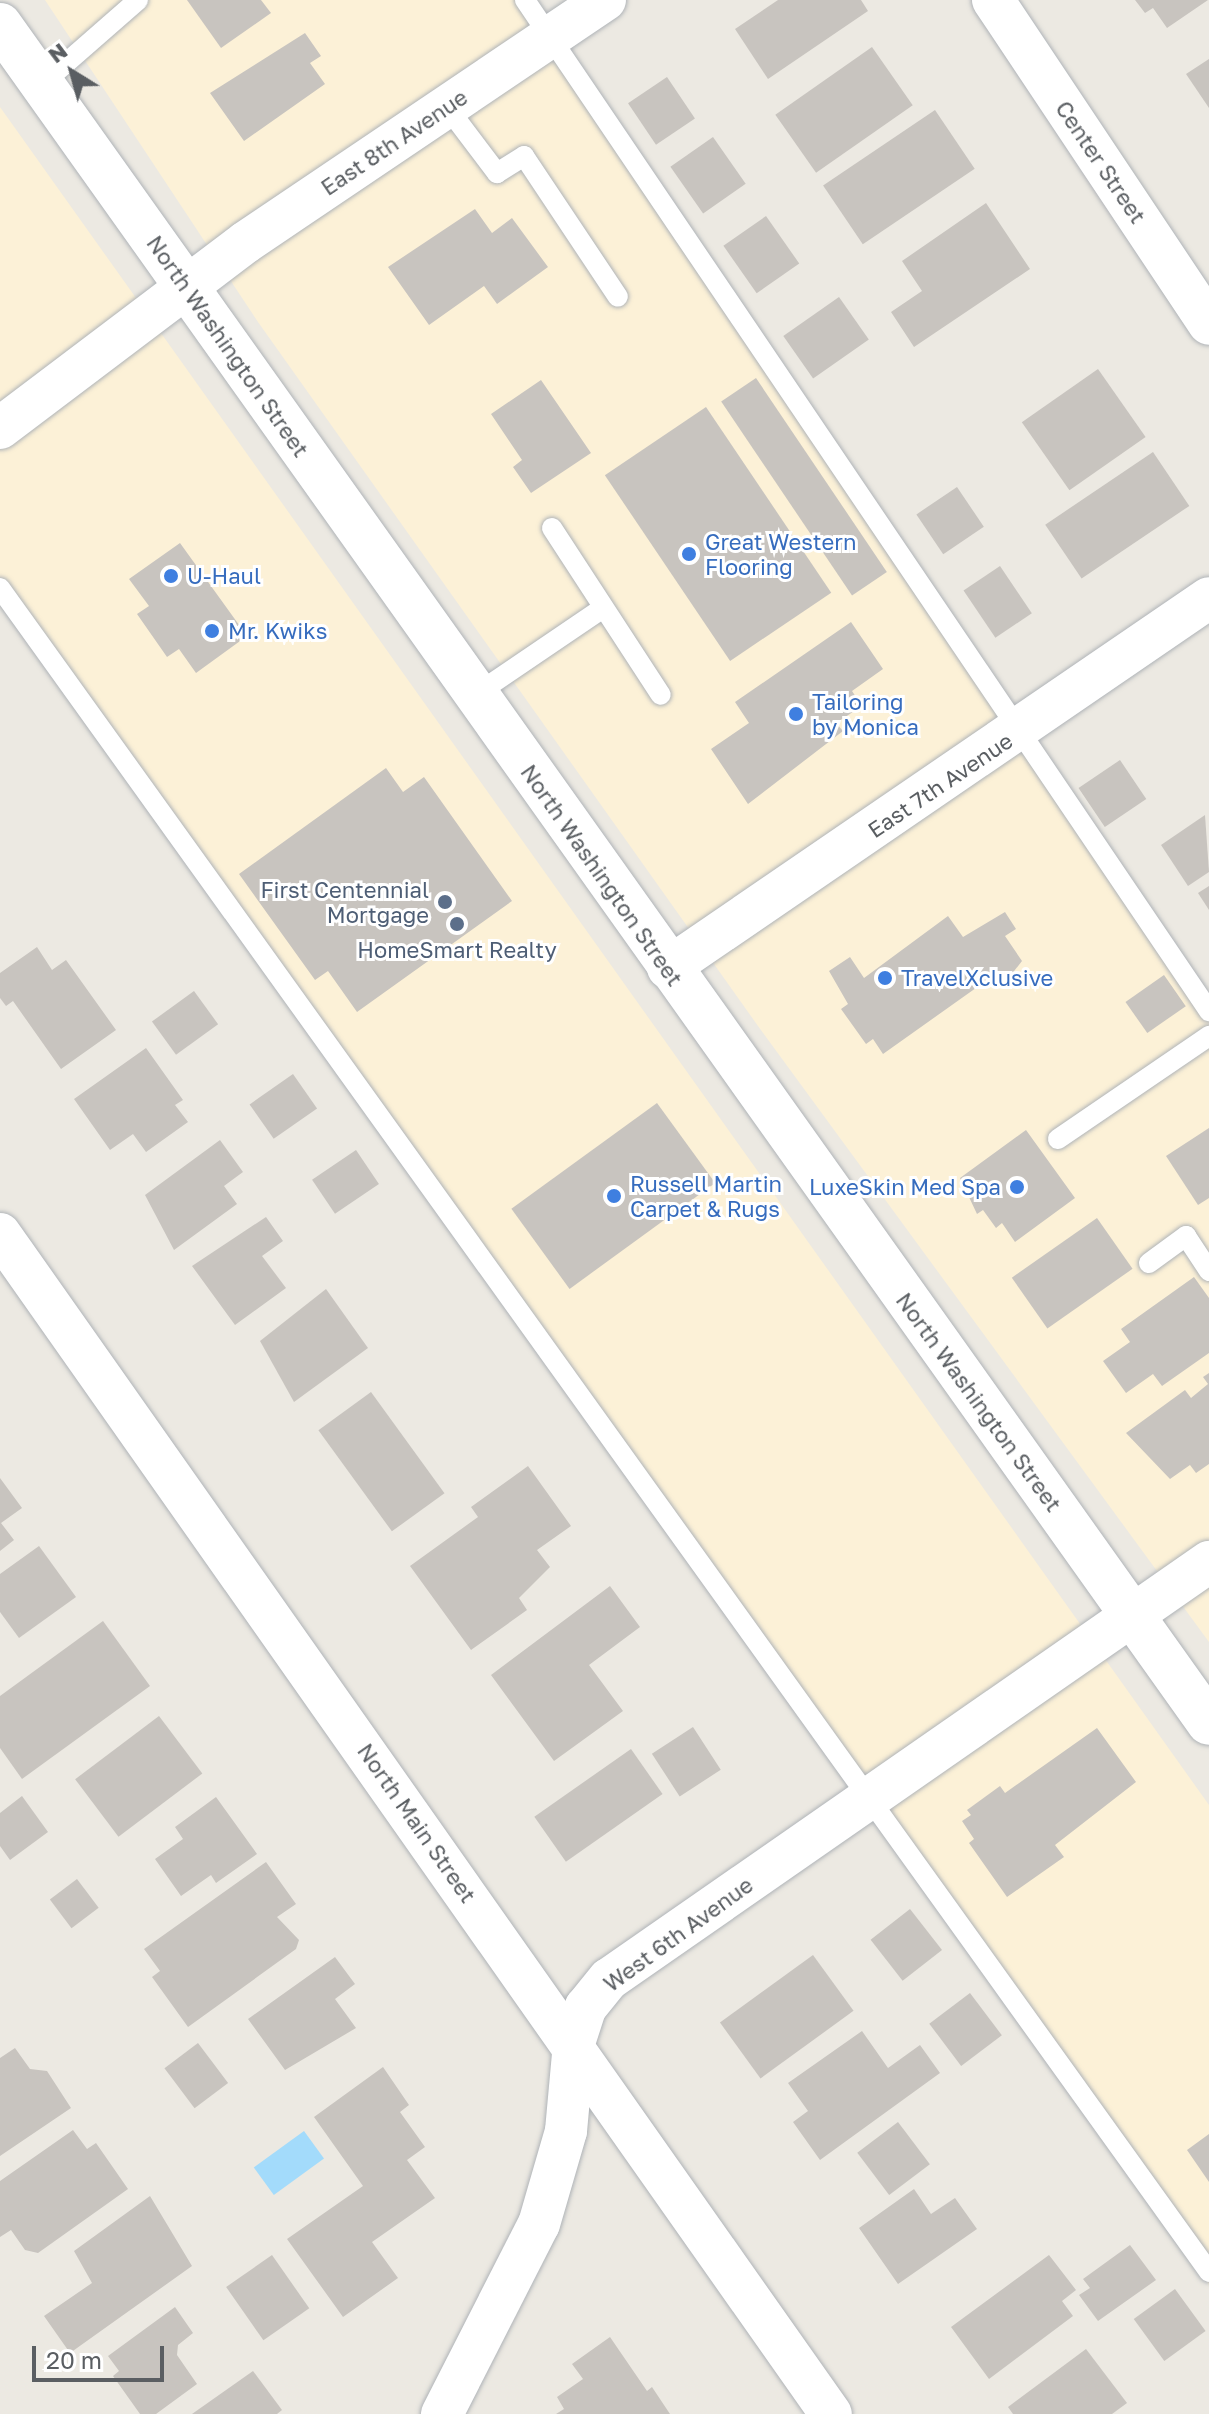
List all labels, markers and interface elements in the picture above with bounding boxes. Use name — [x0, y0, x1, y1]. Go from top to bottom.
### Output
north arrow — [32, 32, 112, 112]
text: N — [42, 37, 72, 68]
street label: East 8th Avenue — [316, 83, 472, 201]
street label: Center Street — [1050, 96, 1152, 228]
street label: North Washington Street — [142, 230, 314, 462]
place label: Great Western Flooring — [705, 528, 856, 580]
marker: Great Western Flooring — [680, 545, 698, 563]
place label: U-Haul — [187, 563, 261, 589]
marker: U-Haul — [162, 567, 180, 585]
place label: Mr. Kwiks — [228, 618, 327, 644]
marker: Mr. Kwiks — [203, 622, 221, 640]
place label: Tailoring by Monica — [812, 688, 919, 740]
marker: Tailoring by Monica — [787, 705, 805, 723]
street label: East 7th Avenue — [863, 727, 1017, 843]
street label: North Washington Street — [516, 759, 688, 991]
place label: First Centennial Mortgage — [260, 876, 429, 928]
marker: First Centennial Mortgage — [436, 893, 454, 911]
marker: HomeSmart Realty — [448, 915, 466, 933]
place label: HomeSmart Realty — [357, 937, 557, 963]
place label: TravelXclusive — [901, 965, 1053, 991]
marker: TravelXclusive — [876, 969, 894, 987]
place label: Russell Martin Carpet & Rugs — [630, 1170, 782, 1222]
place label: LuxeSkin Med Spa — [809, 1174, 1001, 1200]
marker: LuxeSkin Med Spa — [1008, 1178, 1026, 1196]
marker: Russell Martin Carpet & Rugs — [605, 1187, 623, 1205]
street label: North Washington Street — [891, 1288, 1067, 1516]
street label: North Main Street — [352, 1738, 482, 1908]
street label: West 6th Avenue — [598, 1871, 758, 1997]
scale bar — [36, 2330, 168, 2380]
text: 20 m — [46, 2345, 102, 2374]

